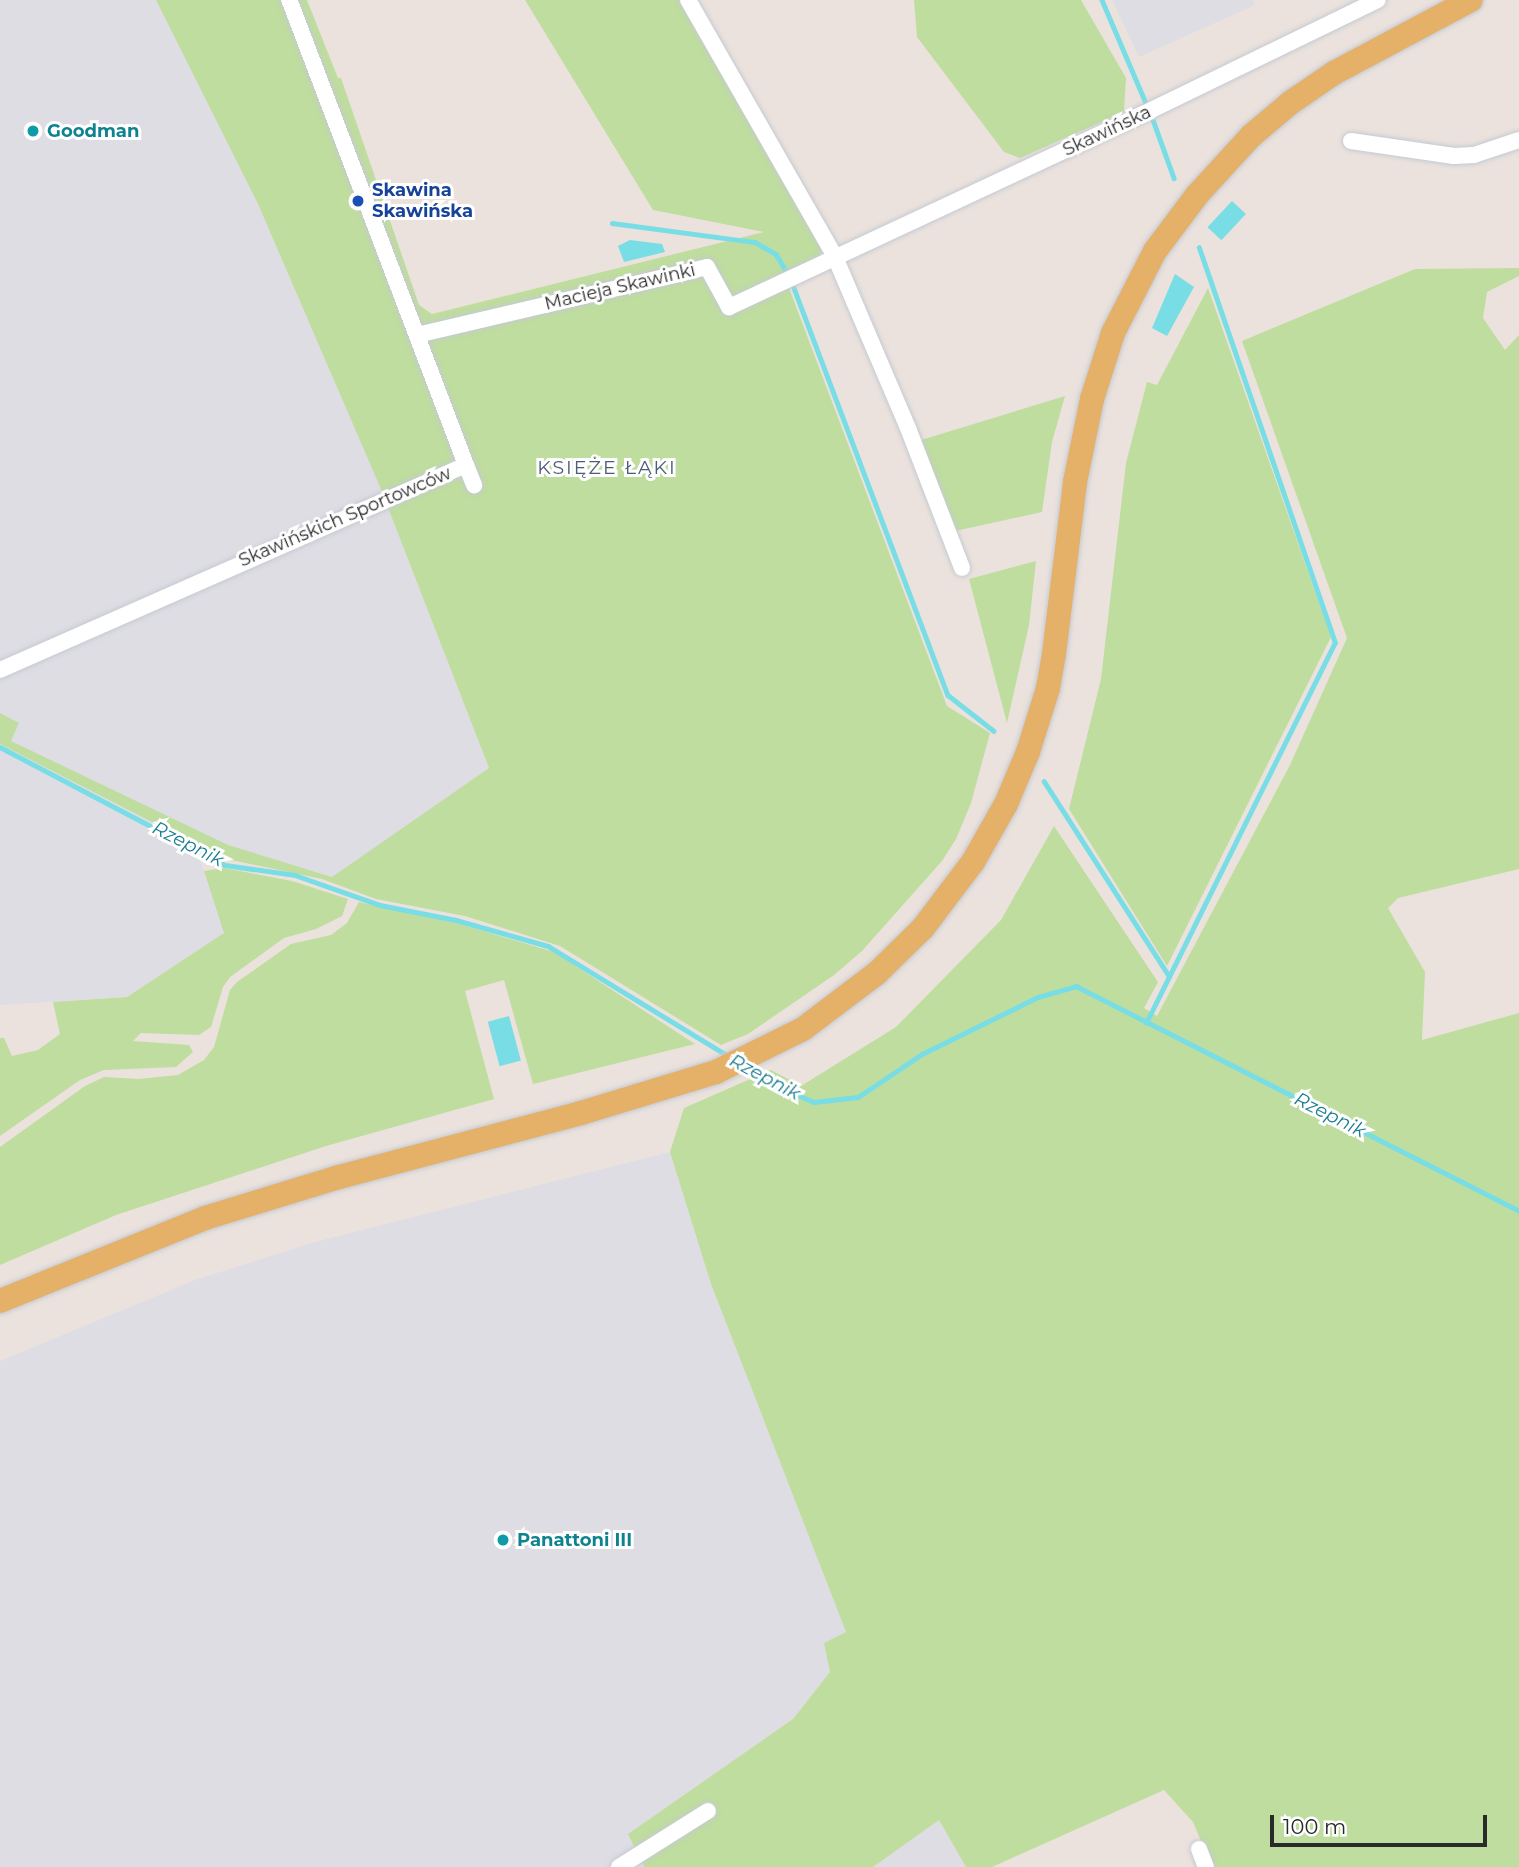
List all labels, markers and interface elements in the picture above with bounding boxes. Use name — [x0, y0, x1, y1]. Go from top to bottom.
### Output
street label: Skawińska — [1059, 101, 1155, 161]
place label: Goodman — [47, 120, 139, 142]
marker: Goodman — [25, 123, 41, 139]
place label: Skawina Skawińska — [372, 180, 473, 222]
marker: Skawina Skawińska — [350, 193, 366, 209]
street label: Macieja Skawinki — [542, 259, 698, 315]
district label: KSIĘŻE ŁĄKI — [539, 457, 675, 479]
street label: Skawińskich Sportowców — [236, 462, 454, 572]
water label: Rzepnik — [149, 816, 227, 872]
water label: Rzepnik — [726, 1049, 804, 1105]
water label: Rzepnik — [1291, 1087, 1369, 1143]
place label: Panattoni III — [517, 1529, 632, 1551]
marker: Panattoni III — [495, 1532, 511, 1548]
scale bar — [1274, 1800, 1491, 1844]
text: 100 m — [1283, 1814, 1346, 1839]

